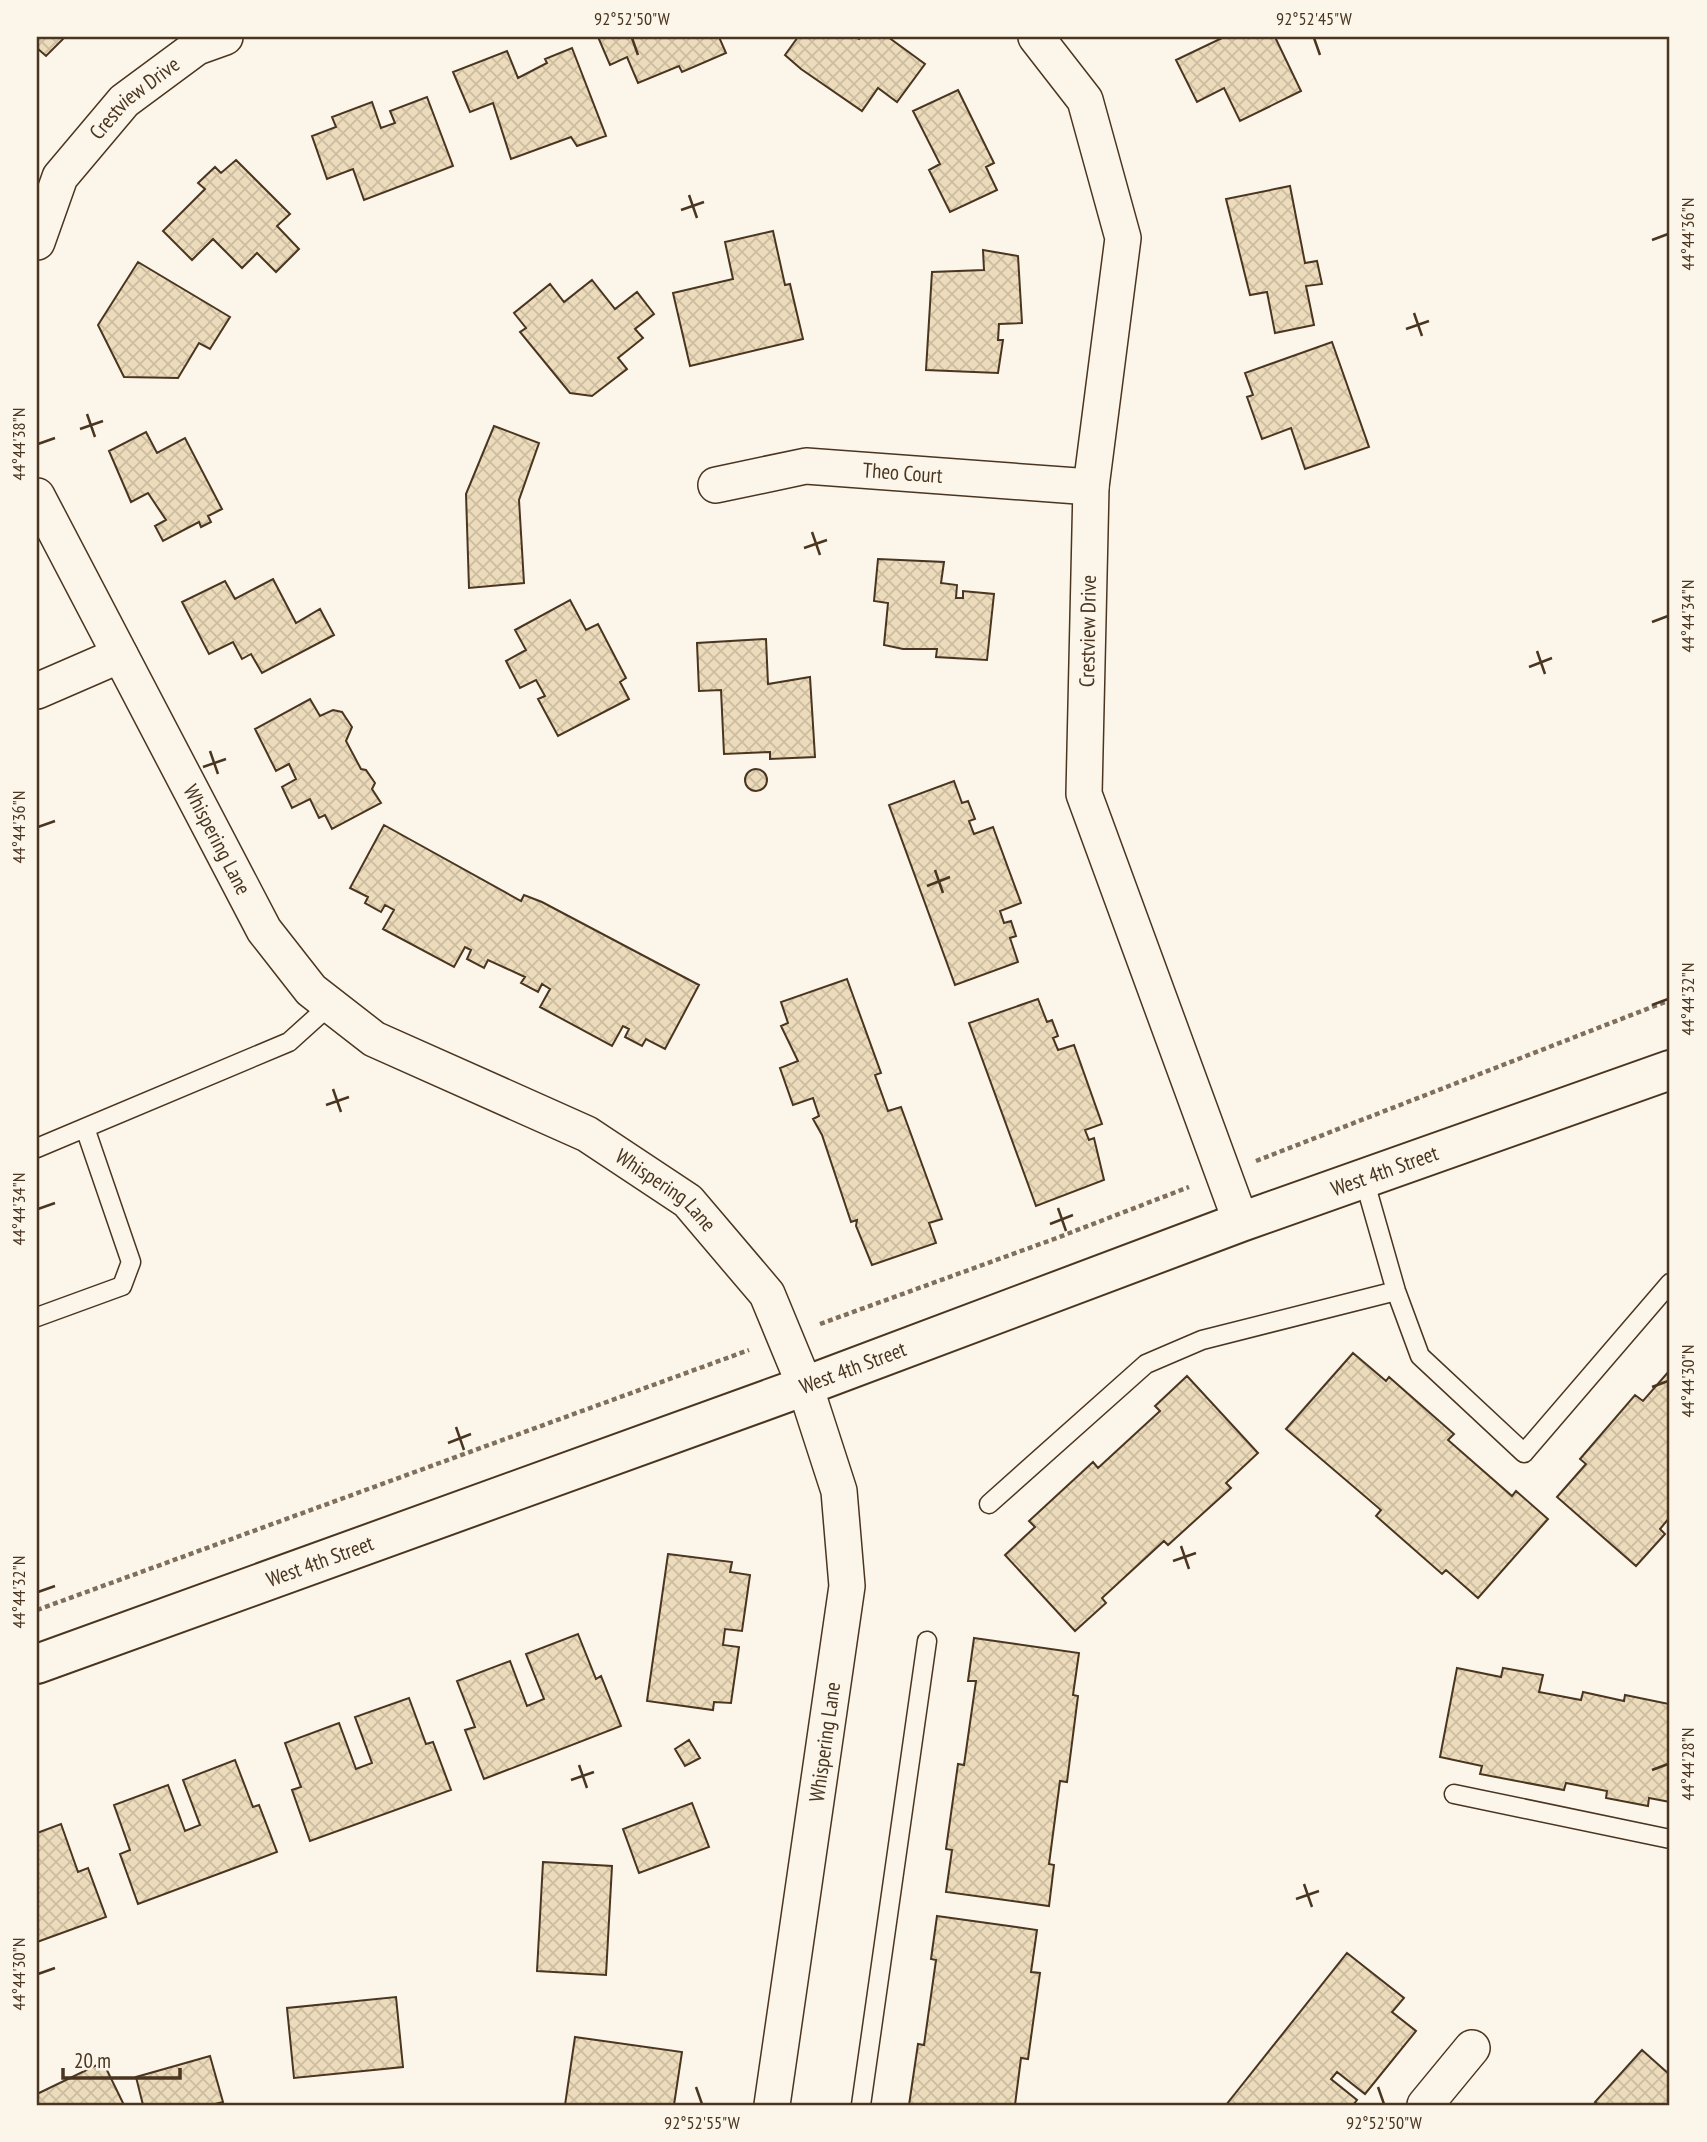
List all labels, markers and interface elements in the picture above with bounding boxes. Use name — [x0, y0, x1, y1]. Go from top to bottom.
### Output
text: 92°52'50"W — [594, 7, 670, 30]
text: 92°52'45"W — [1276, 7, 1352, 30]
street label: Crestview Drive — [83, 51, 185, 145]
text: 44°44'36"N — [1676, 198, 1699, 270]
text: 44°44'38"N — [7, 408, 30, 480]
street label: Theo Court — [862, 456, 944, 489]
street label: Crestview Drive — [1073, 575, 1102, 687]
text: 44°44'34"N — [1676, 580, 1699, 652]
street label: Whispering Lane — [177, 780, 257, 899]
text: 44°44'36"N — [7, 791, 30, 863]
text: 44°44'32"N — [1676, 963, 1699, 1035]
street label: West 4th Street — [1327, 1139, 1442, 1202]
street label: Whispering Lane — [610, 1143, 722, 1237]
text: 44°44'34"N — [7, 1173, 30, 1245]
street label: West 4th Street — [796, 1335, 910, 1400]
text: 44°44'30"N — [1676, 1345, 1699, 1417]
street label: West 4th Street — [263, 1529, 377, 1593]
text: 44°44'32"N — [7, 1556, 30, 1628]
street label: Whispering Lane — [803, 1680, 846, 1804]
text: 44°44'28"N — [1676, 1728, 1699, 1800]
text: 44°44'30"N — [7, 1938, 30, 2010]
scale bar — [63, 2037, 180, 2081]
text: 20 m — [74, 2047, 111, 2074]
text: 92°52'55"W — [664, 2111, 740, 2134]
text: 92°52'50"W — [1346, 2111, 1422, 2134]

